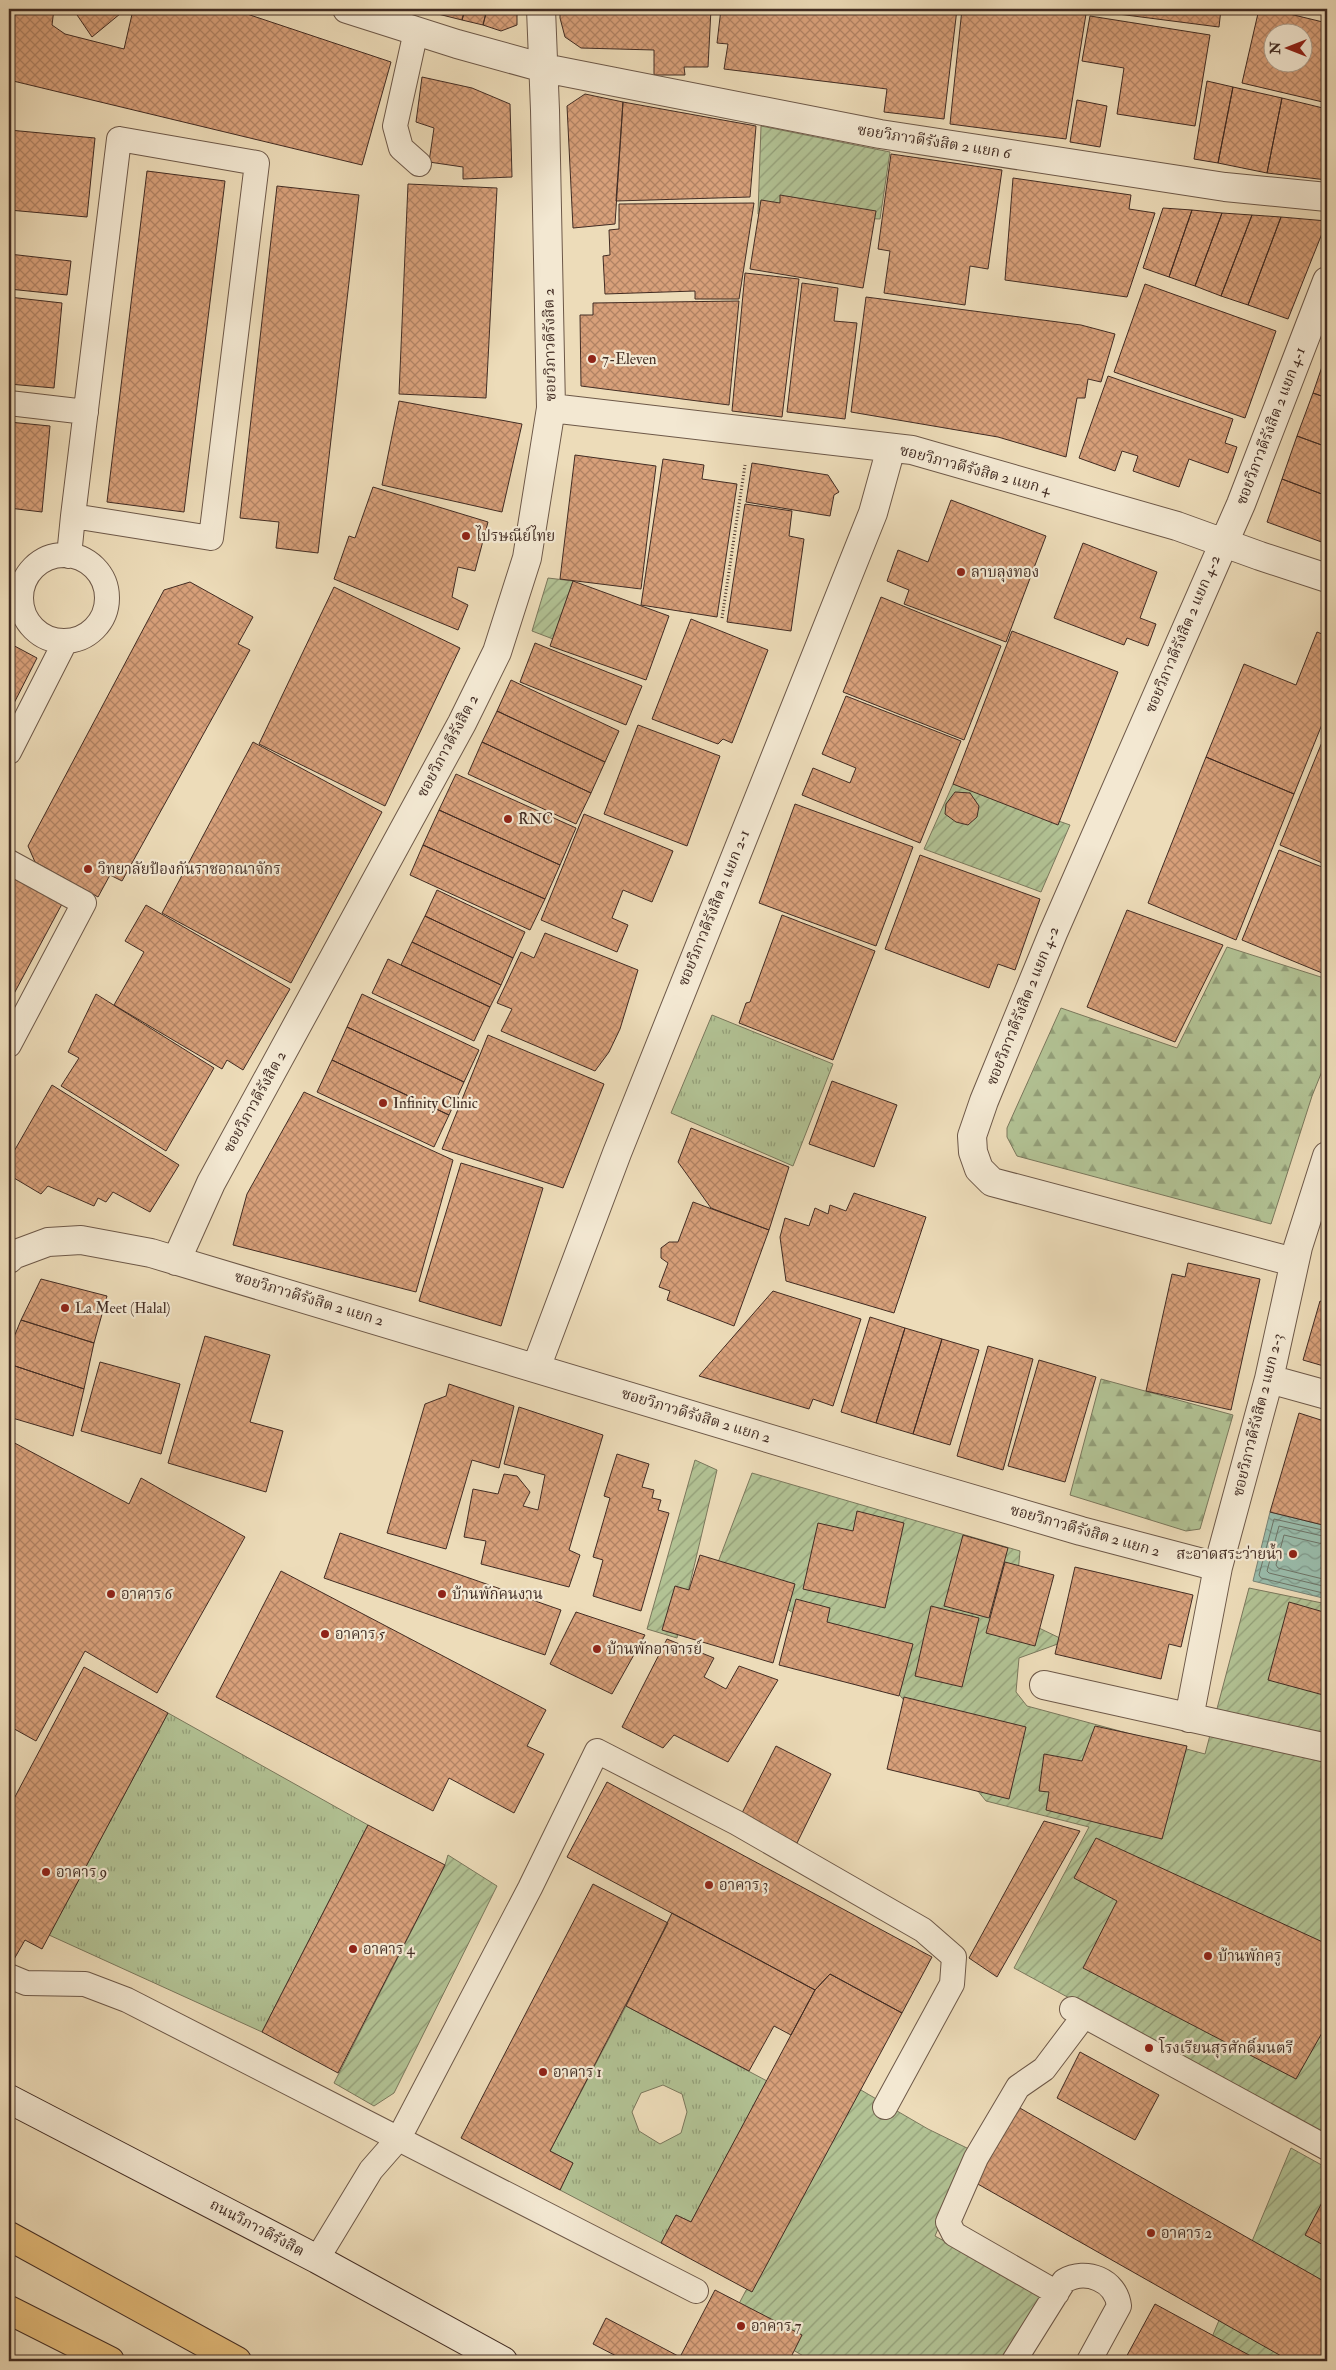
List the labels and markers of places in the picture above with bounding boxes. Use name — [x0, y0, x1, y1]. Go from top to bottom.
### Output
place label: 7-Eleven — [602, 350, 657, 369]
marker: 7-Eleven — [586, 353, 598, 365]
place label: ไปรษณีย์ไทย — [475, 525, 555, 546]
marker: ไปรษณีย์ไทย — [460, 530, 472, 542]
place label: ลาบลุงทอง — [971, 563, 1039, 583]
marker: ลาบลุงทอง — [955, 566, 967, 578]
place label: RNC — [518, 810, 553, 829]
marker: RNC — [502, 813, 514, 825]
place label: วิทยาลัยป้องกันราชอาณาจักร — [98, 860, 281, 879]
marker: วิทยาลัยป้องกันราชอาณาจักร — [82, 863, 94, 875]
place label: Infinity Clinic — [393, 1094, 478, 1113]
marker: Infinity Clinic — [377, 1097, 389, 1109]
place label: La Meet (Halal) — [75, 1299, 171, 1318]
marker: La Meet (Halal) — [59, 1302, 71, 1314]
place label: สะอาดสระว่ายน้ำ — [1176, 1543, 1283, 1564]
marker: สะอาดสระว่ายน้ำ — [1287, 1548, 1299, 1560]
place label: อาคาร 6 — [121, 1585, 174, 1604]
place label: บ้านพักคนงาน — [452, 1585, 543, 1604]
marker: อาคาร 6 — [105, 1588, 117, 1600]
marker: บ้านพักคนงาน — [436, 1588, 448, 1600]
place label: อาคาร 5 — [335, 1625, 386, 1644]
marker: อาคาร 5 — [319, 1628, 331, 1640]
place label: บ้านพักอาจารย์ — [607, 1639, 702, 1659]
marker: บ้านพักอาจารย์ — [591, 1643, 603, 1655]
place label: อาคาร 9 — [56, 1863, 107, 1882]
marker: อาคาร 9 — [40, 1866, 52, 1878]
place label: อาคาร 3 — [719, 1876, 768, 1895]
marker: อาคาร 3 — [703, 1879, 715, 1891]
place label: อาคาร 4 — [363, 1940, 416, 1959]
marker: อาคาร 4 — [347, 1943, 359, 1955]
place label: บ้านพักครู — [1218, 1947, 1282, 1966]
marker: บ้านพักครู — [1202, 1950, 1214, 1962]
place label: โรงเรียนสุรศักดิ์มนตรี — [1158, 2037, 1293, 2059]
marker: โรงเรียนสุรศักดิ์มนตรี — [1143, 2042, 1155, 2054]
place label: อาคาร 1 — [553, 2063, 602, 2082]
marker: อาคาร 1 — [537, 2066, 549, 2078]
place label: อาคาร 2 — [1161, 2224, 1213, 2243]
marker: อาคาร 2 — [1145, 2227, 1157, 2239]
place label: อาคาร 7 — [751, 2317, 802, 2336]
marker: อาคาร 7 — [735, 2320, 747, 2332]

